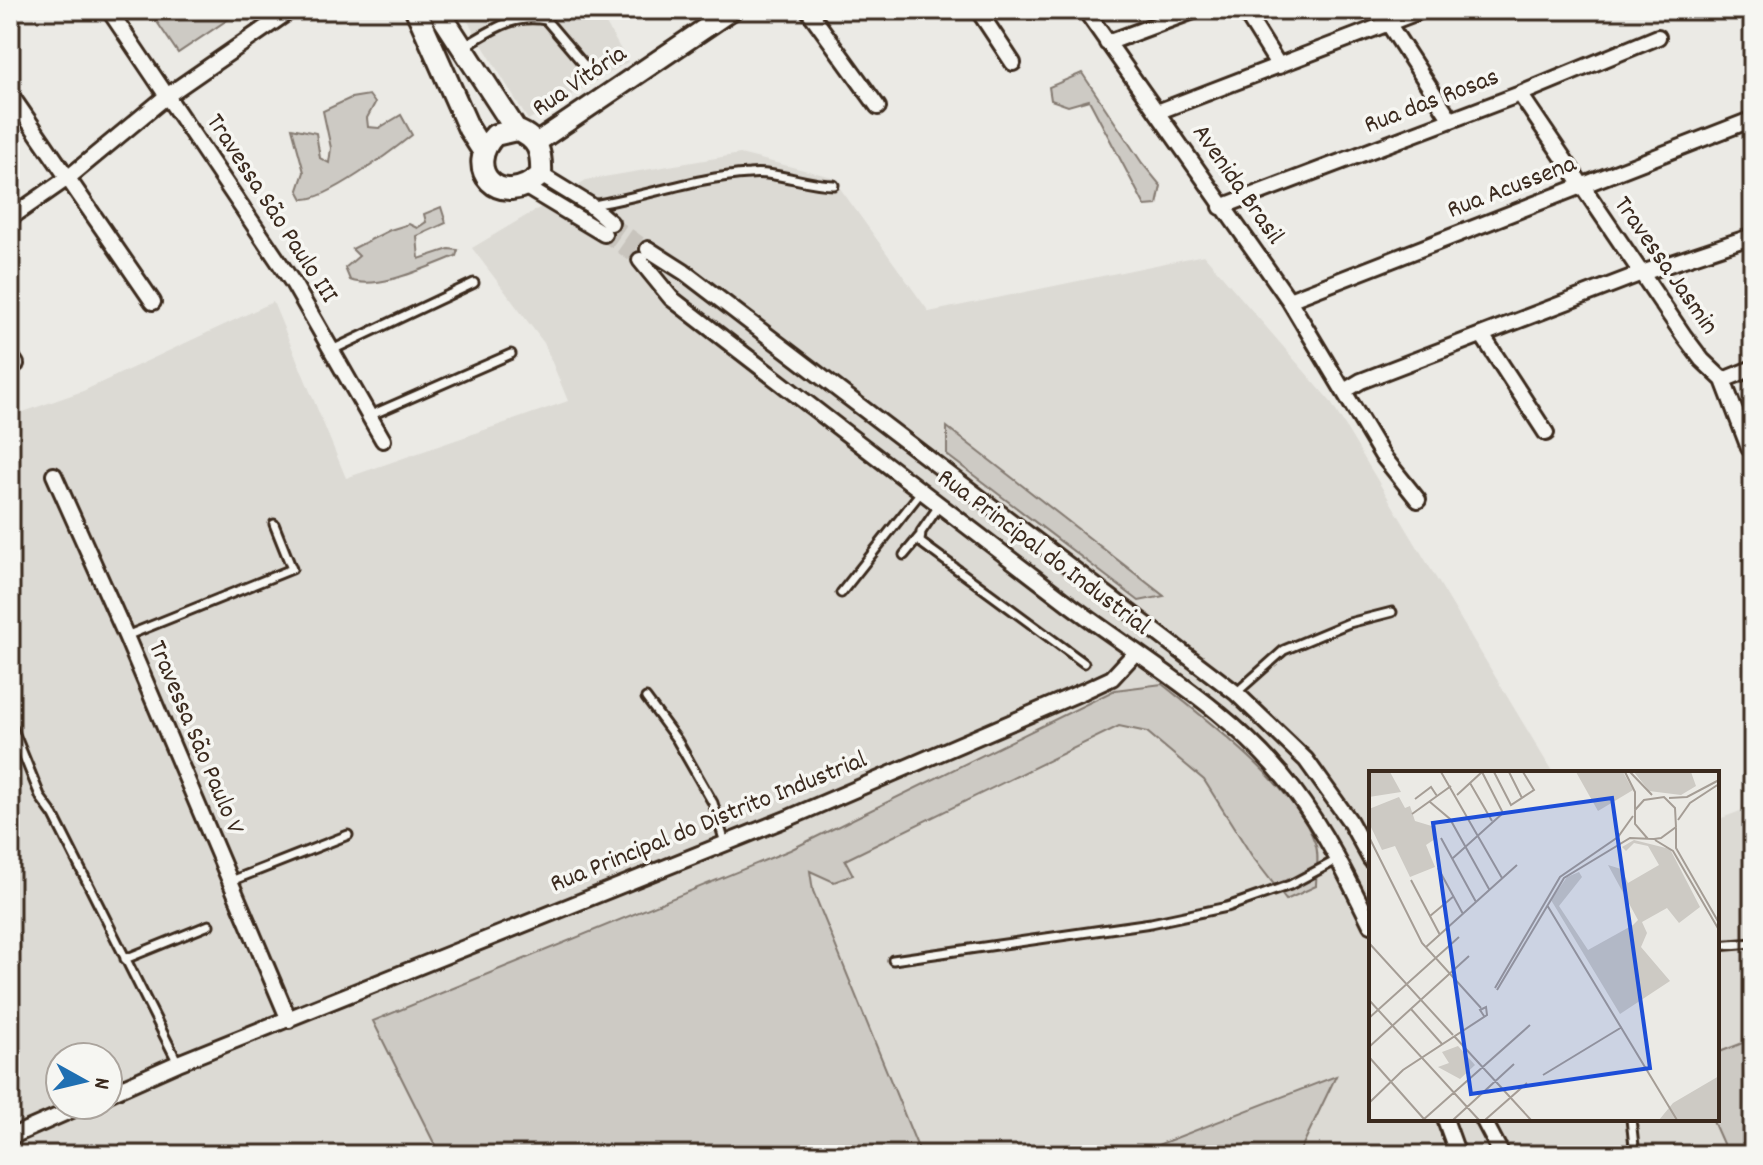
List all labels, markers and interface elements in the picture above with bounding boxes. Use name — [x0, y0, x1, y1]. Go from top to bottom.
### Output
street label: Rua Vitória — [525, 36, 635, 127]
street label: Rua das Rosas — [1359, 59, 1505, 145]
street label: Travessa São Paulo III — [196, 107, 346, 311]
street label: Avenida Brasil — [1182, 117, 1292, 253]
street label: Rua Acussena — [1442, 146, 1583, 230]
street label: Travessa Jasmin — [1603, 189, 1727, 343]
street label: Rua Principal do Industrial — [929, 461, 1157, 645]
street label: Travessa São Paulo V — [137, 635, 253, 841]
street label: Rua Principal do Distrito Industrial — [545, 742, 873, 904]
inset map — [1369, 771, 1719, 1121]
north arrow — [44, 1041, 124, 1121]
text: N — [84, 1076, 116, 1091]

